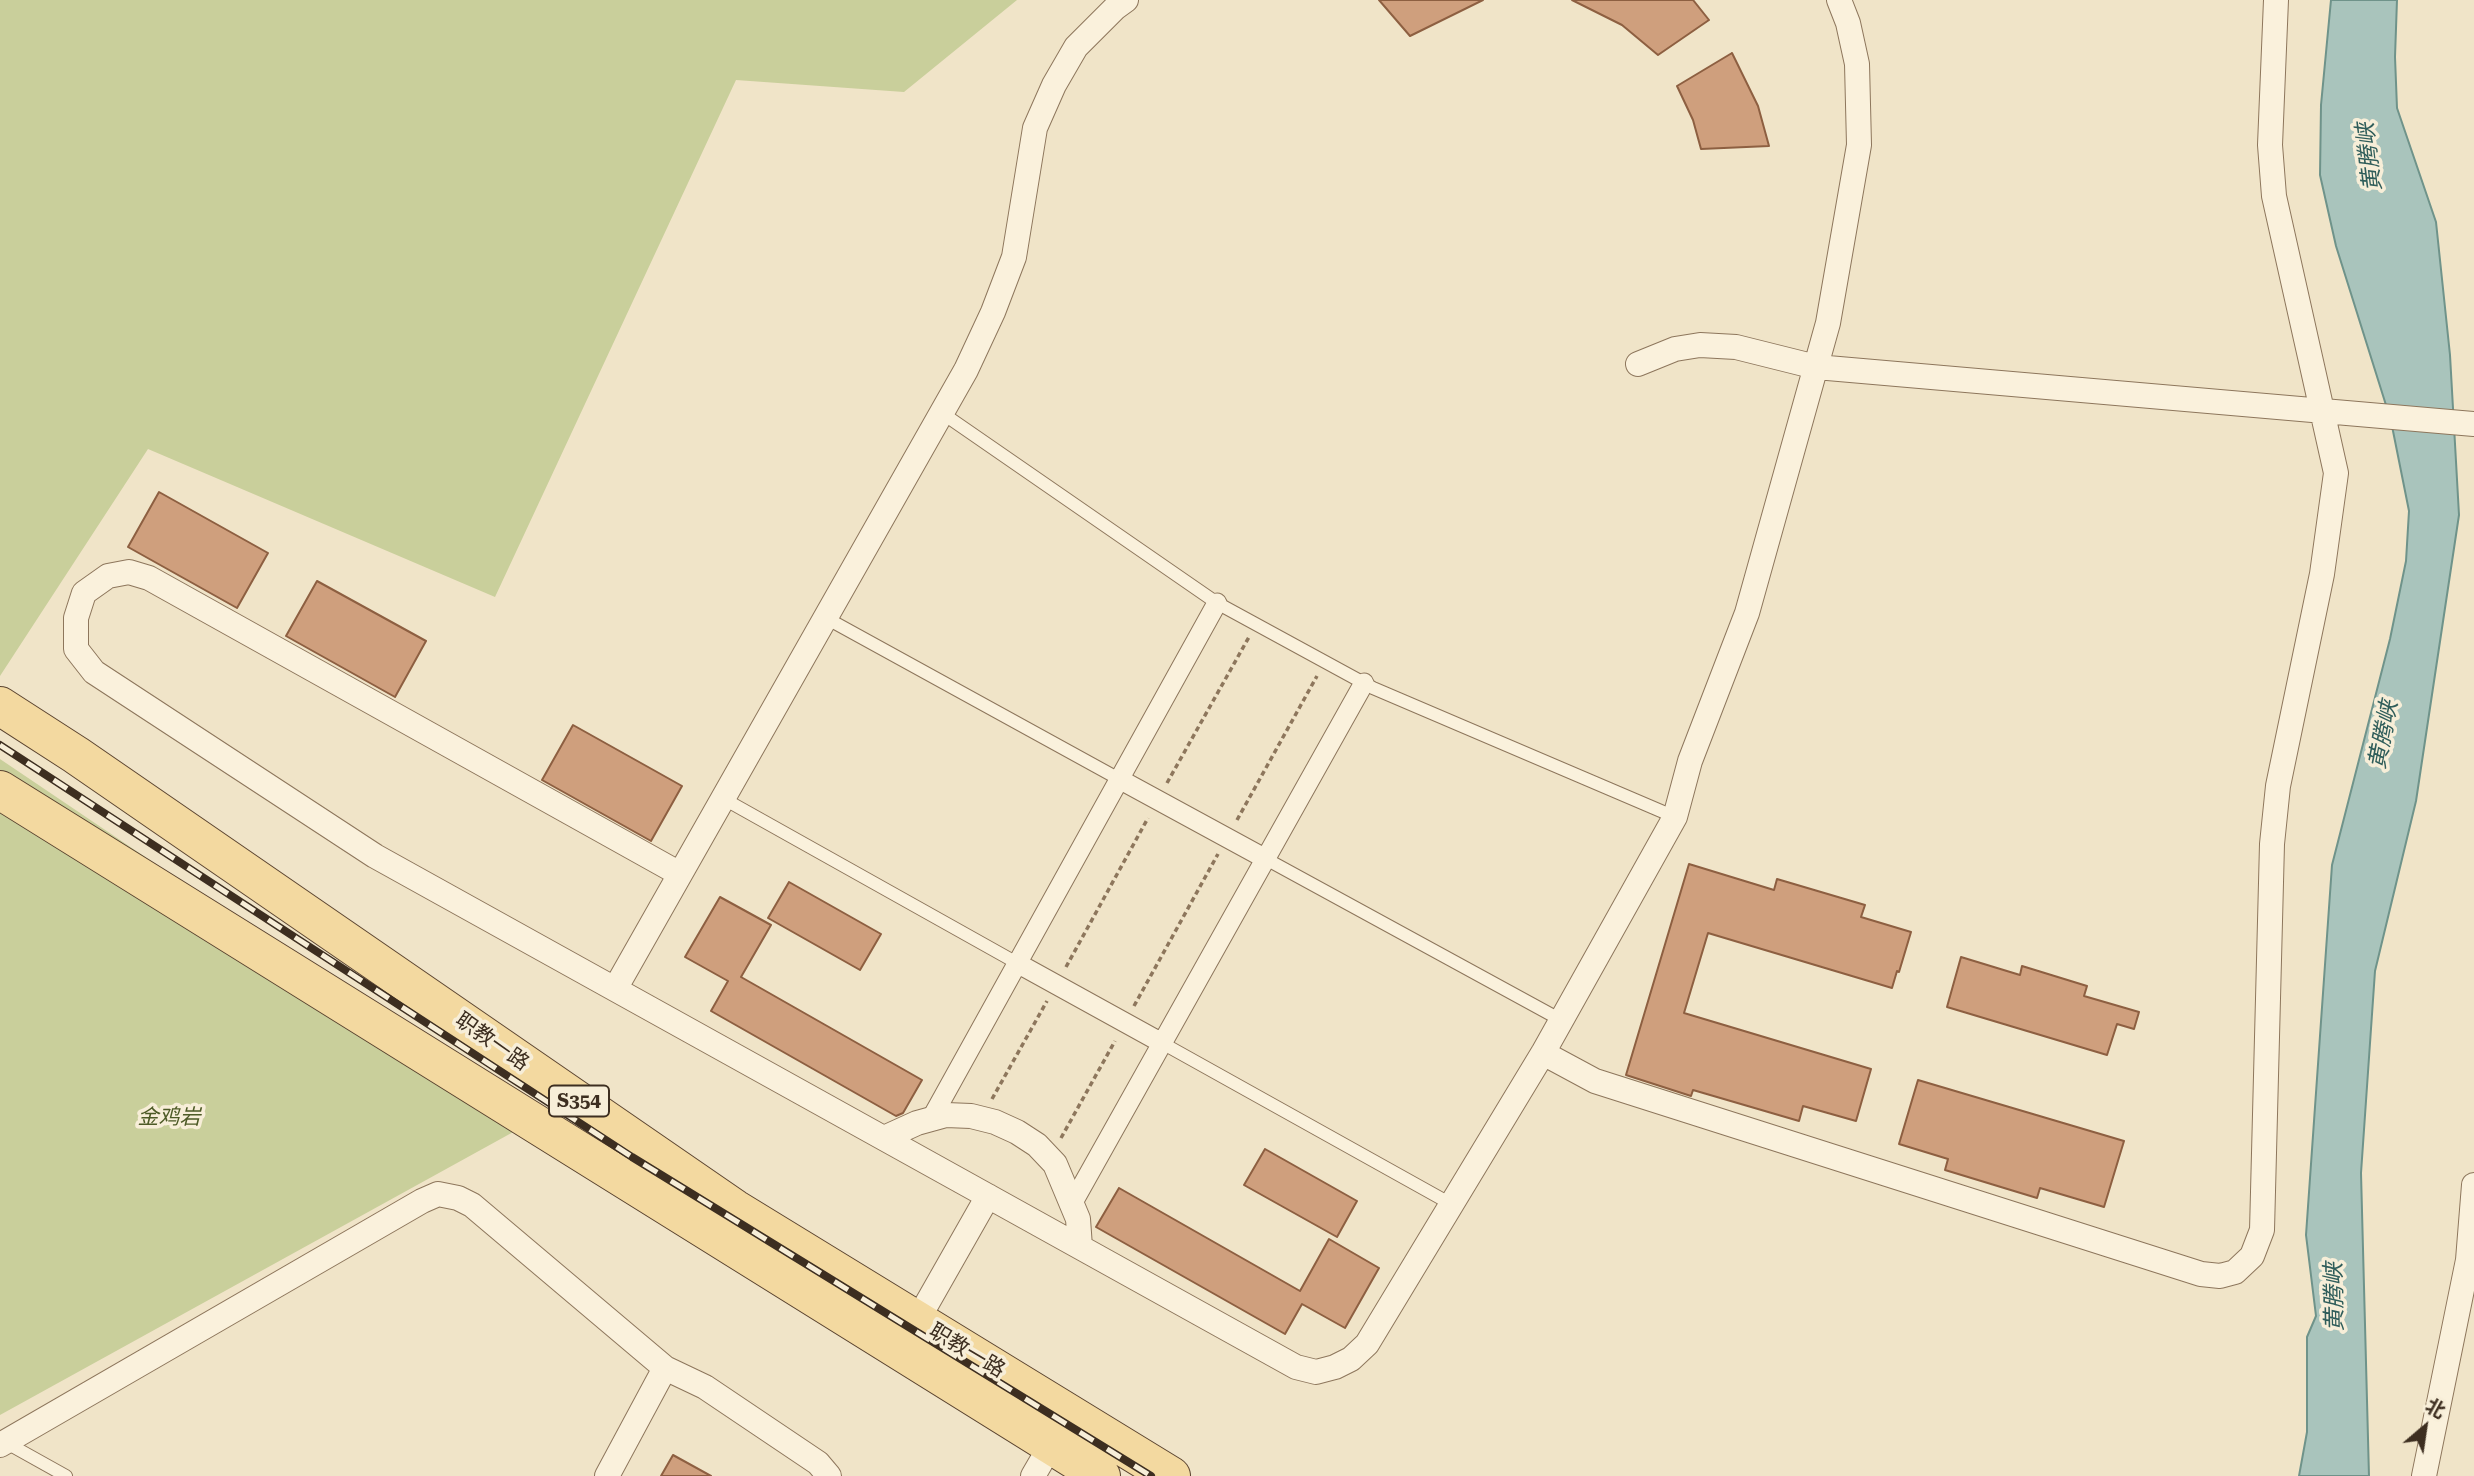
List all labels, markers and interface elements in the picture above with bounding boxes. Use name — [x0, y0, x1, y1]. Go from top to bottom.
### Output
water label: 黄腾峡 — [2352, 121, 2388, 193]
water label: 黄腾峡 — [2364, 699, 2404, 771]
street label: 职教一路 — [450, 1008, 534, 1076]
road number: S354 — [549, 1086, 609, 1116]
park label: 金鸡岩 — [138, 1105, 200, 1131]
water label: 黄腾峡 — [2321, 1262, 2349, 1332]
street label: 职教一路 — [925, 1319, 1009, 1383]
north arrow — [2390, 1392, 2460, 1462]
text: 北 — [2422, 1394, 2449, 1423]

